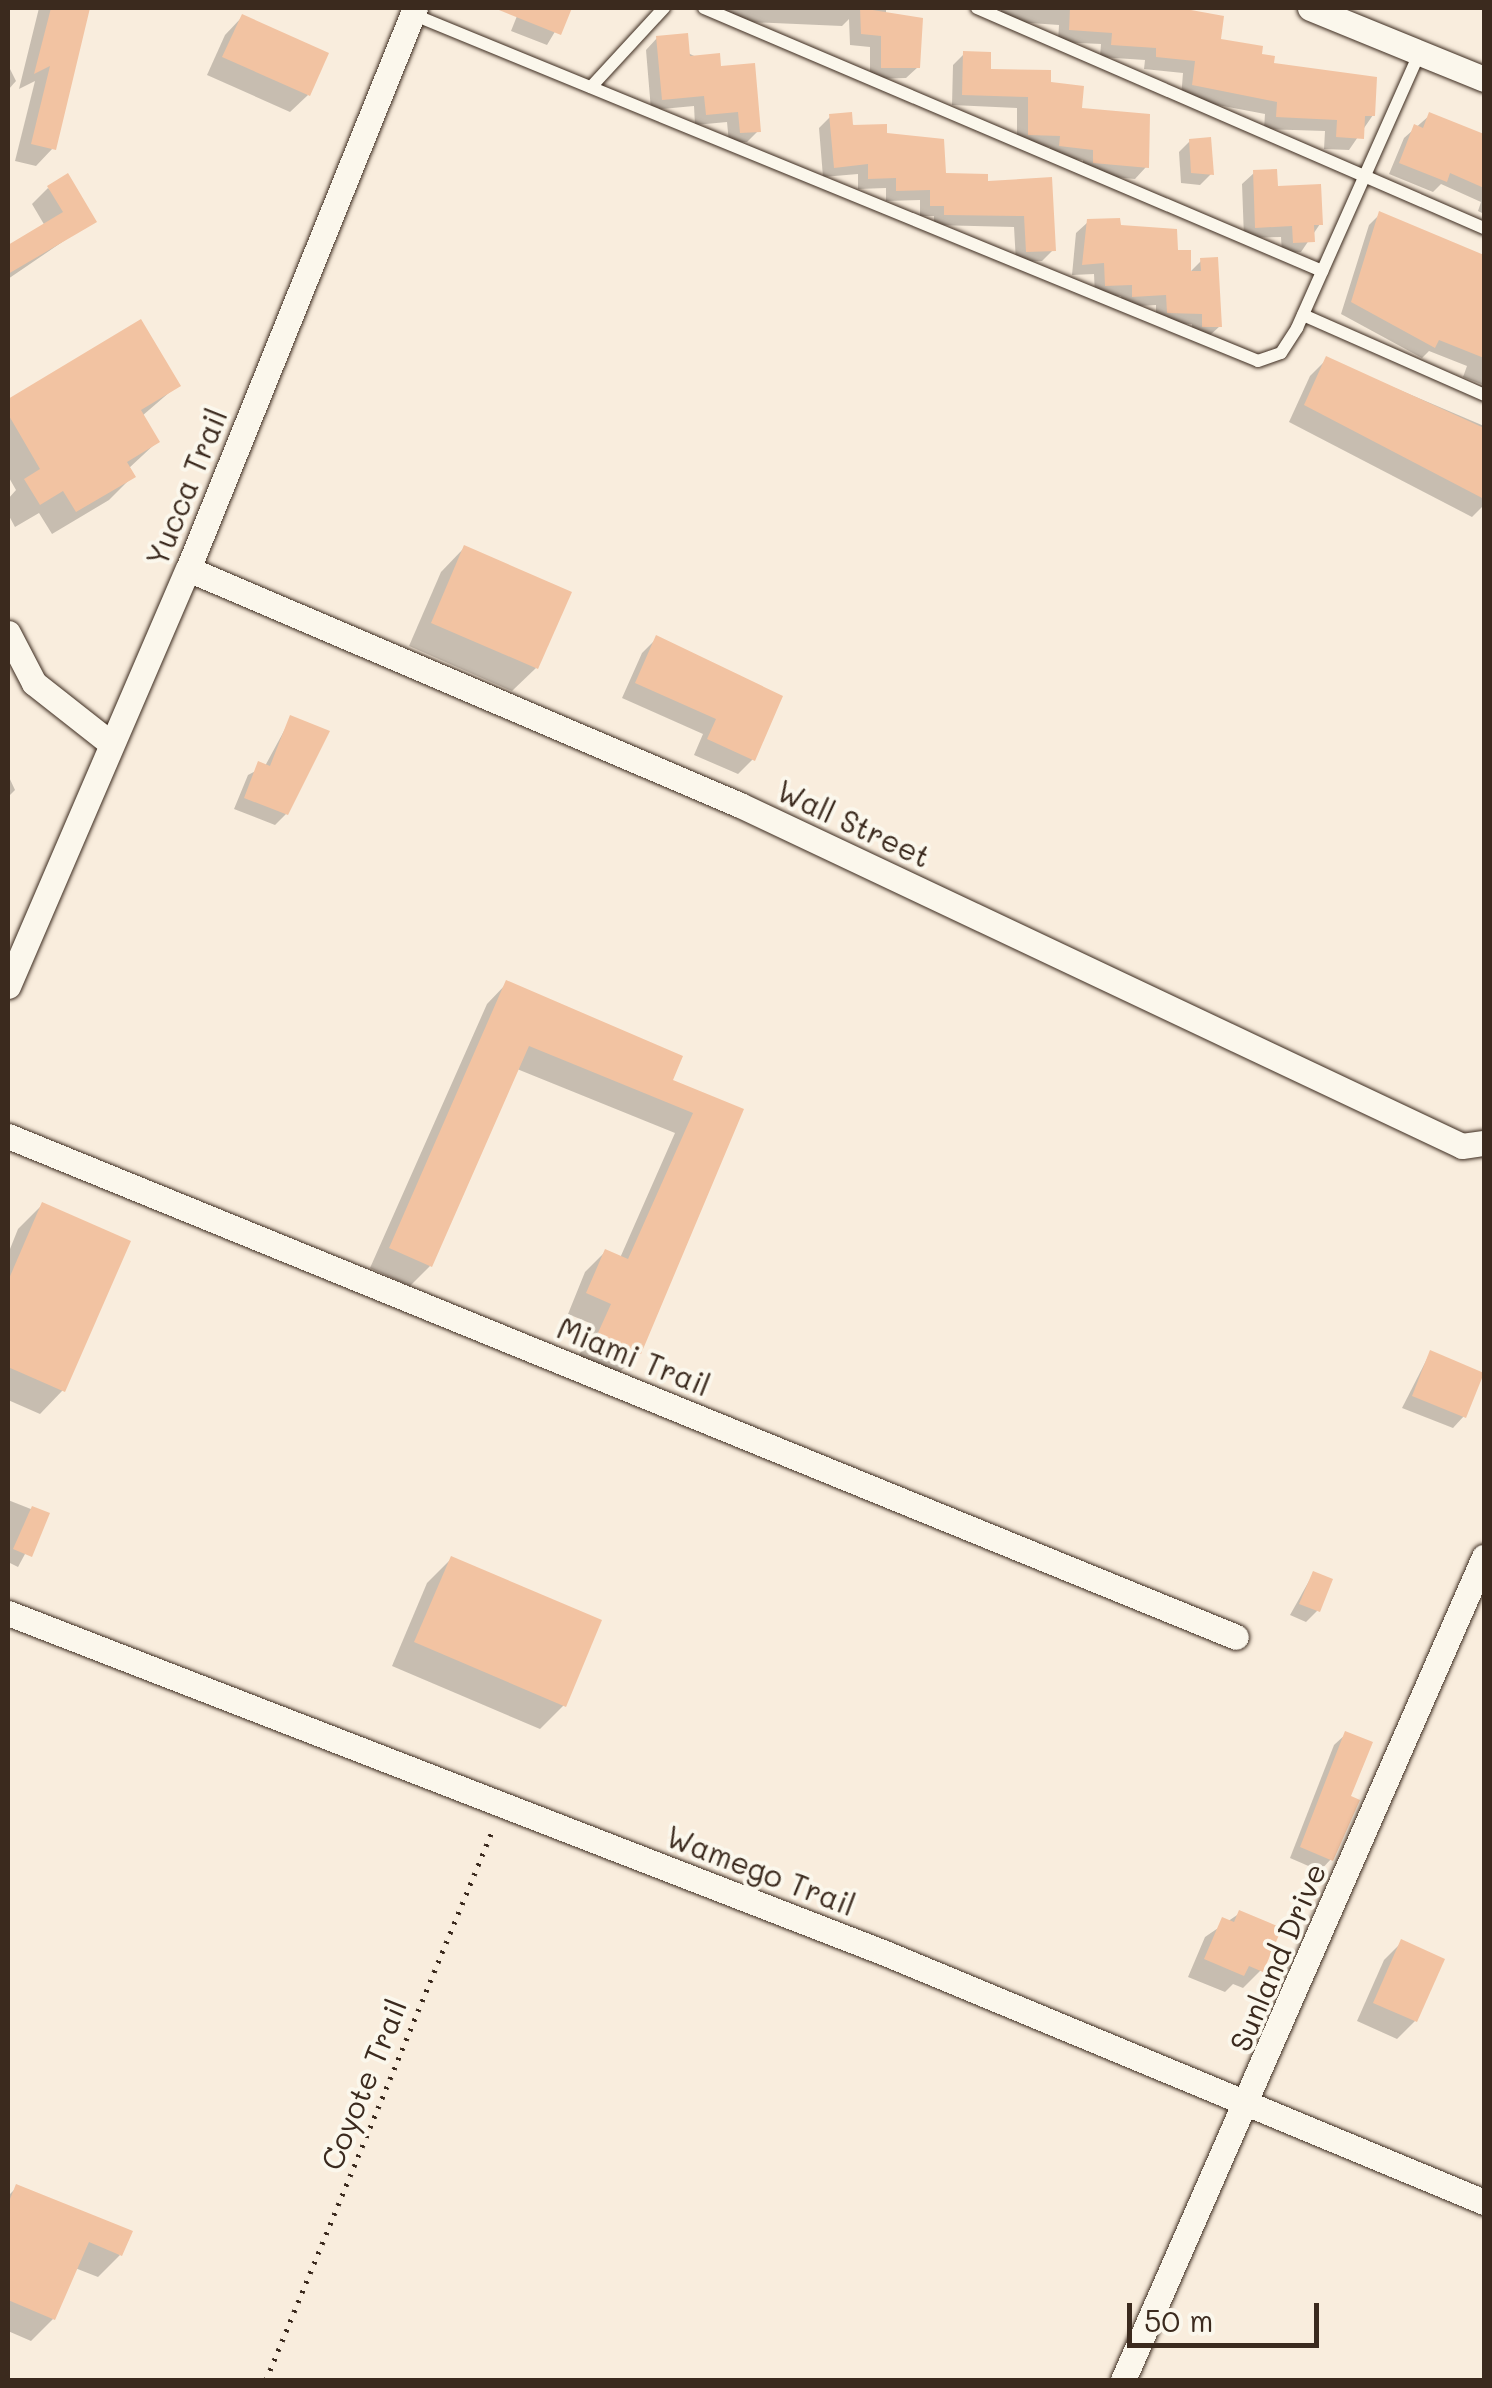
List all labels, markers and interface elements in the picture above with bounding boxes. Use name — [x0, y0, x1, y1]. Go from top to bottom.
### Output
street label: Yucca Trail — [138, 403, 234, 571]
street label: Wall Street — [772, 772, 936, 874]
street label: Miami Trail — [552, 1309, 716, 1403]
street label: Wamego Trail — [661, 1817, 861, 1923]
street label: Sunland Drive — [1221, 1858, 1333, 2056]
street label: Coyote Trail — [312, 1993, 414, 2175]
scale bar — [1132, 2283, 1324, 2345]
text: 50 m — [1144, 2300, 1214, 2340]

